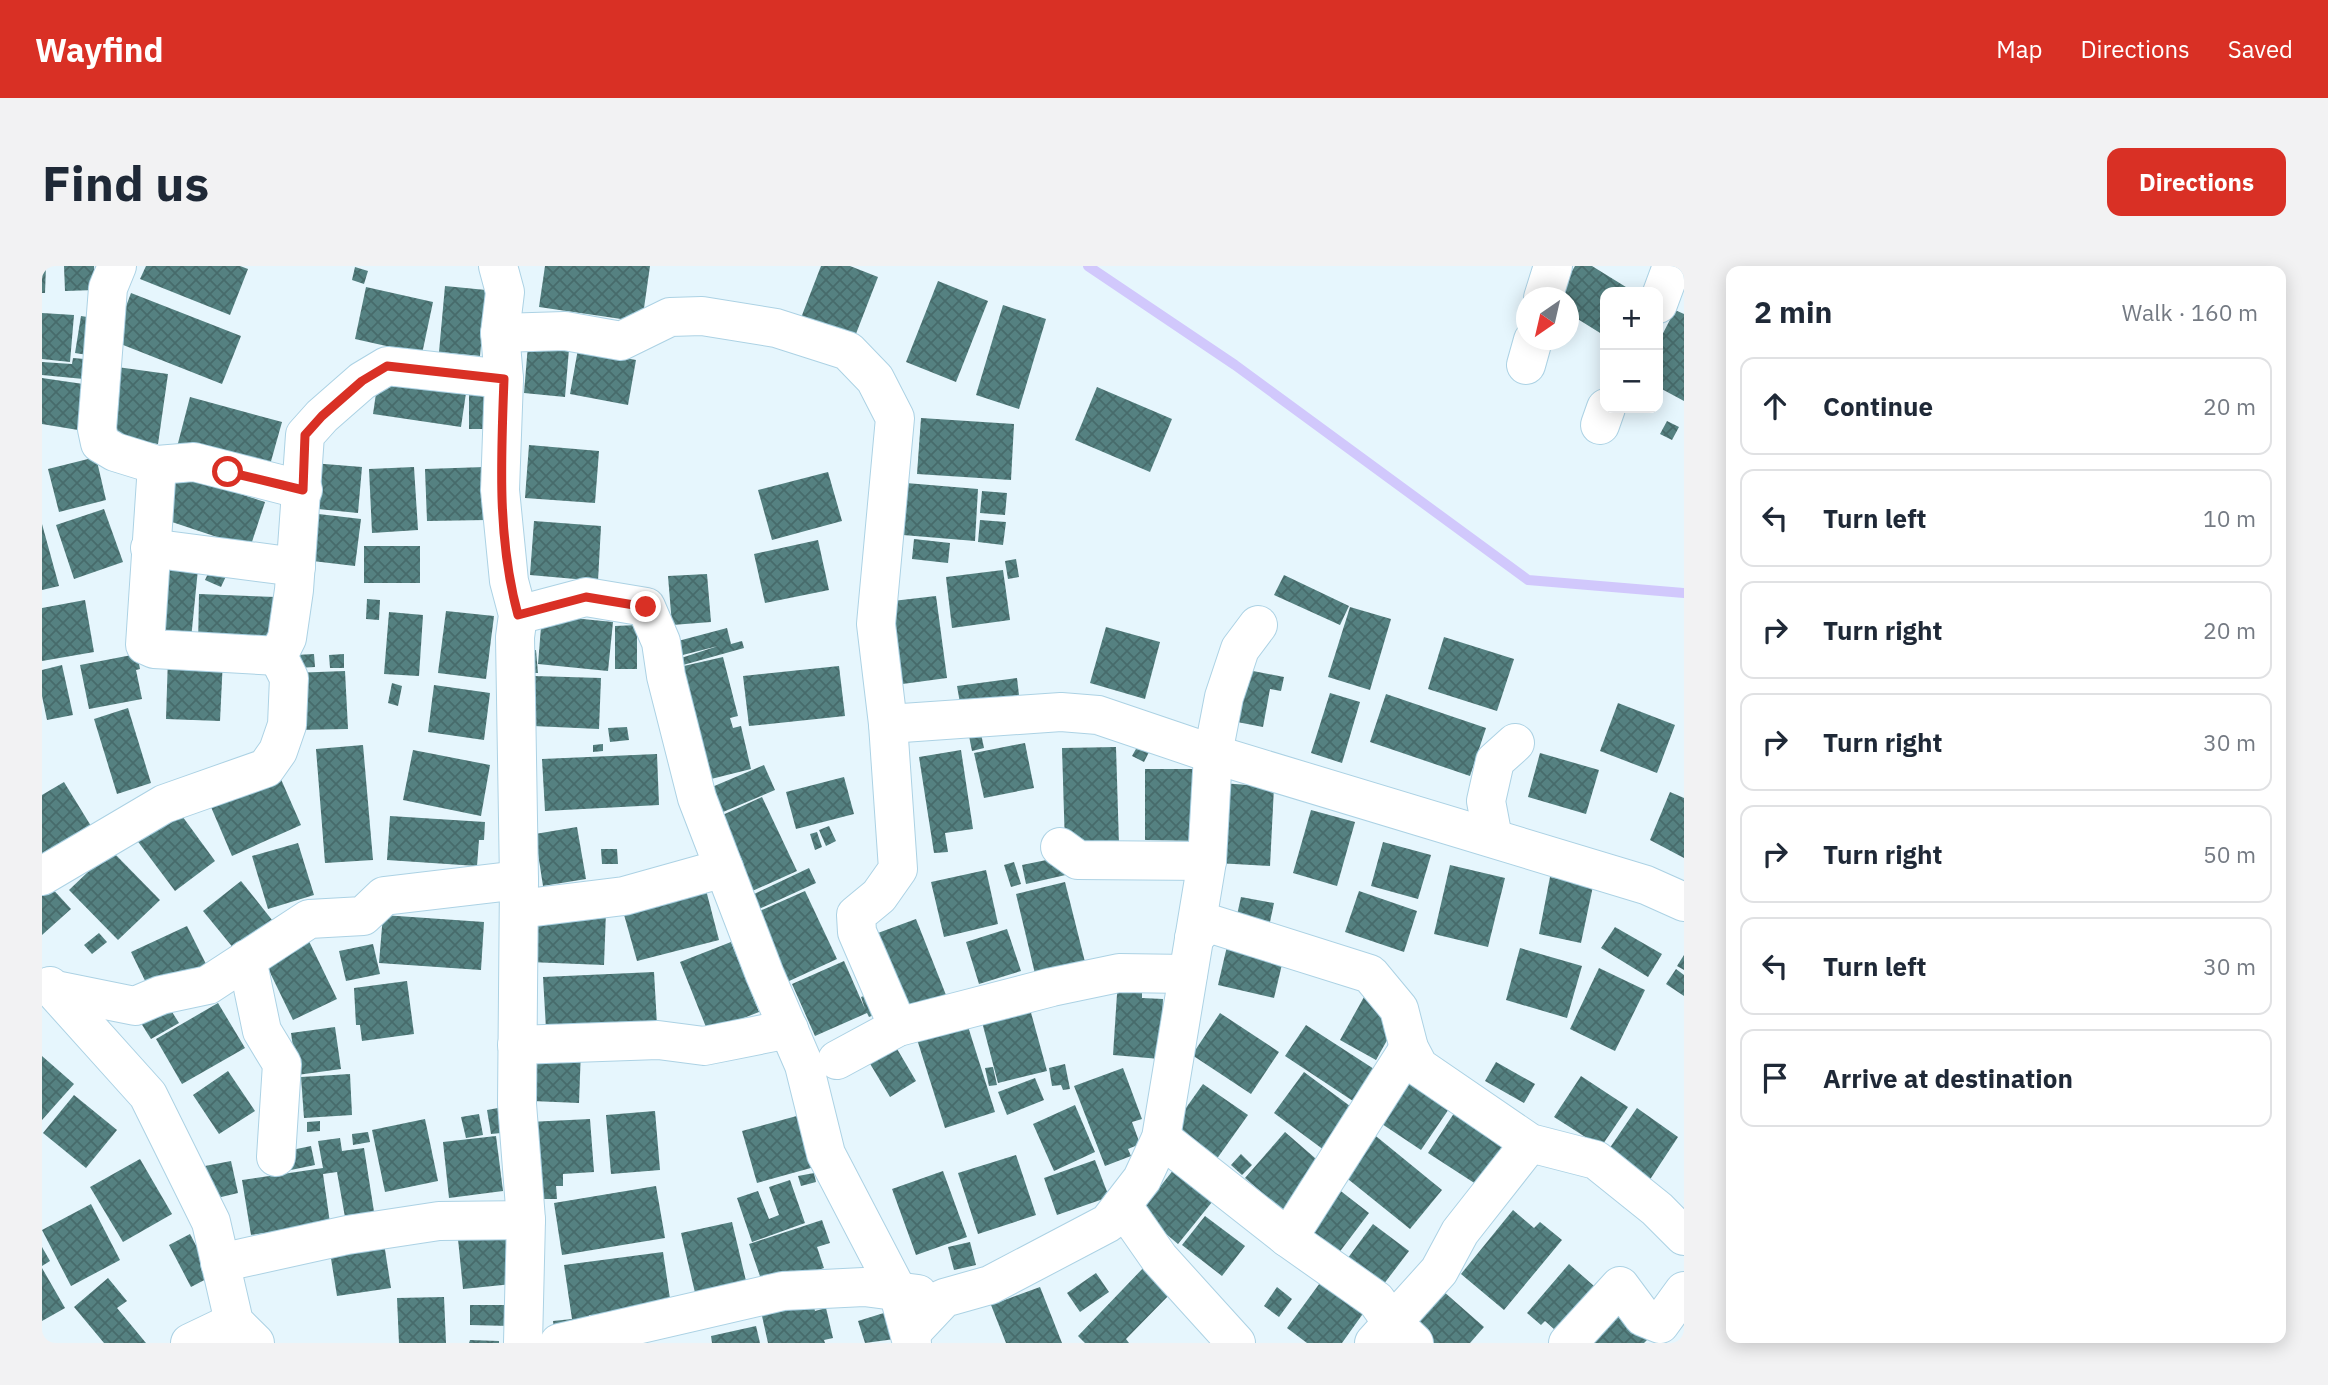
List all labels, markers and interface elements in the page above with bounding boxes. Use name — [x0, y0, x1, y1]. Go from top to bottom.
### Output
text: Wayfind — [35, 28, 164, 71]
text: Map — [1996, 33, 2042, 65]
text: Directions — [2080, 33, 2190, 65]
text: Saved — [2228, 33, 2293, 65]
button: Directions — [2107, 148, 2286, 216]
text: Find us — [42, 151, 209, 214]
north arrow — [1516, 287, 1579, 350]
map controls — [1600, 287, 1663, 413]
button: + — [1600, 287, 1663, 350]
text: 2 min — [1754, 292, 1832, 331]
text: Walk · 160 m — [2122, 297, 2258, 327]
button: − — [1600, 350, 1663, 413]
icon: ahead — [1756, 387, 1794, 425]
text: Continue — [1823, 389, 1933, 423]
text: 20 m — [2203, 391, 2256, 421]
route start — [212, 456, 243, 487]
icon: left — [1756, 499, 1794, 537]
text: Turn left — [1823, 501, 1926, 535]
text: 10 m — [2203, 503, 2256, 533]
route end — [630, 591, 661, 622]
icon: right — [1756, 611, 1794, 649]
text: Turn right — [1823, 613, 1942, 647]
text: 20 m — [2203, 615, 2256, 645]
icon: right — [1756, 723, 1794, 761]
text: Turn right — [1823, 725, 1942, 759]
text: 30 m — [2203, 727, 2256, 757]
icon: right — [1756, 835, 1794, 873]
text: Turn right — [1823, 837, 1942, 871]
text: 50 m — [2203, 839, 2256, 869]
icon: left — [1756, 947, 1794, 985]
text: Turn left — [1823, 949, 1926, 983]
text: 30 m — [2203, 951, 2256, 981]
icon: arrive — [1756, 1059, 1794, 1097]
text: Arrive at destination — [1823, 1061, 2073, 1095]

